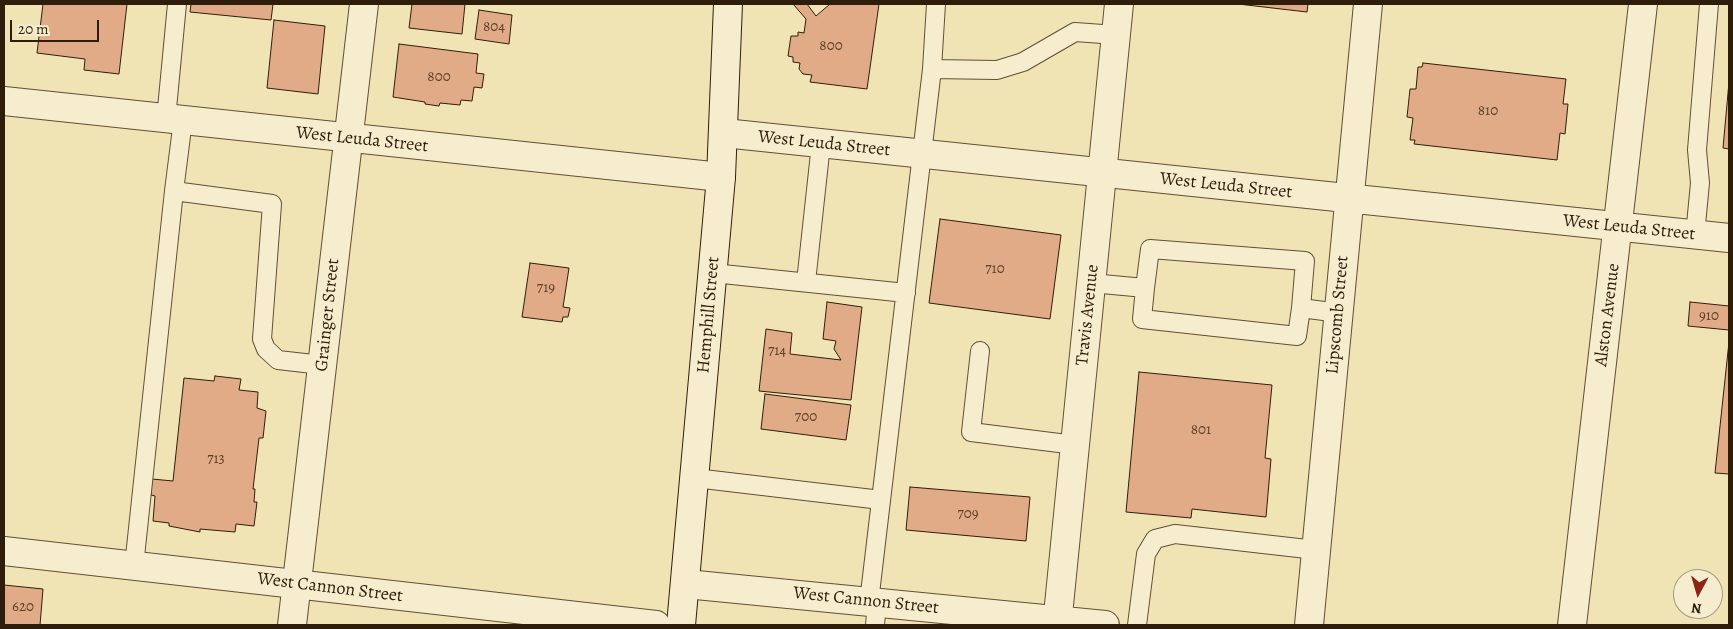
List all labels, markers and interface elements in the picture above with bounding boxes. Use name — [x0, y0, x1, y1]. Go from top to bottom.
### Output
scale bar — [12, 10, 101, 42]
house number: 804 — [483, 18, 505, 36]
text: 20 m — [18, 19, 49, 39]
house number: 800 — [819, 37, 843, 55]
house number: 800 — [427, 68, 451, 86]
house number: 810 — [1478, 102, 1498, 120]
street label: West Leuda Street — [295, 122, 429, 158]
street label: West Leuda Street — [757, 126, 891, 162]
street label: West Leuda Street — [1159, 168, 1293, 204]
street label: West Leuda Street — [1562, 210, 1696, 246]
street label: Lipscomb Street — [1322, 255, 1354, 375]
street label: Hemphill Street — [693, 256, 725, 374]
street label: Grainger Street — [311, 257, 345, 373]
house number: 710 — [985, 260, 1005, 278]
street label: Alston Avenue — [1591, 262, 1625, 368]
street label: Travis Avenue — [1072, 263, 1104, 367]
house number: 719 — [537, 279, 555, 297]
house number: 910 — [1699, 307, 1719, 325]
house number: 714 — [768, 342, 786, 360]
house number: 700 — [795, 408, 817, 426]
house number: 801 — [1191, 421, 1211, 439]
house number: 713 — [207, 450, 225, 468]
house number: 709 — [957, 505, 979, 523]
street label: West Cannon Street — [256, 568, 404, 608]
north arrow — [1673, 569, 1723, 619]
street label: West Cannon Street — [792, 583, 940, 619]
house number: 620 — [12, 598, 34, 616]
text: N — [1690, 598, 1703, 618]

